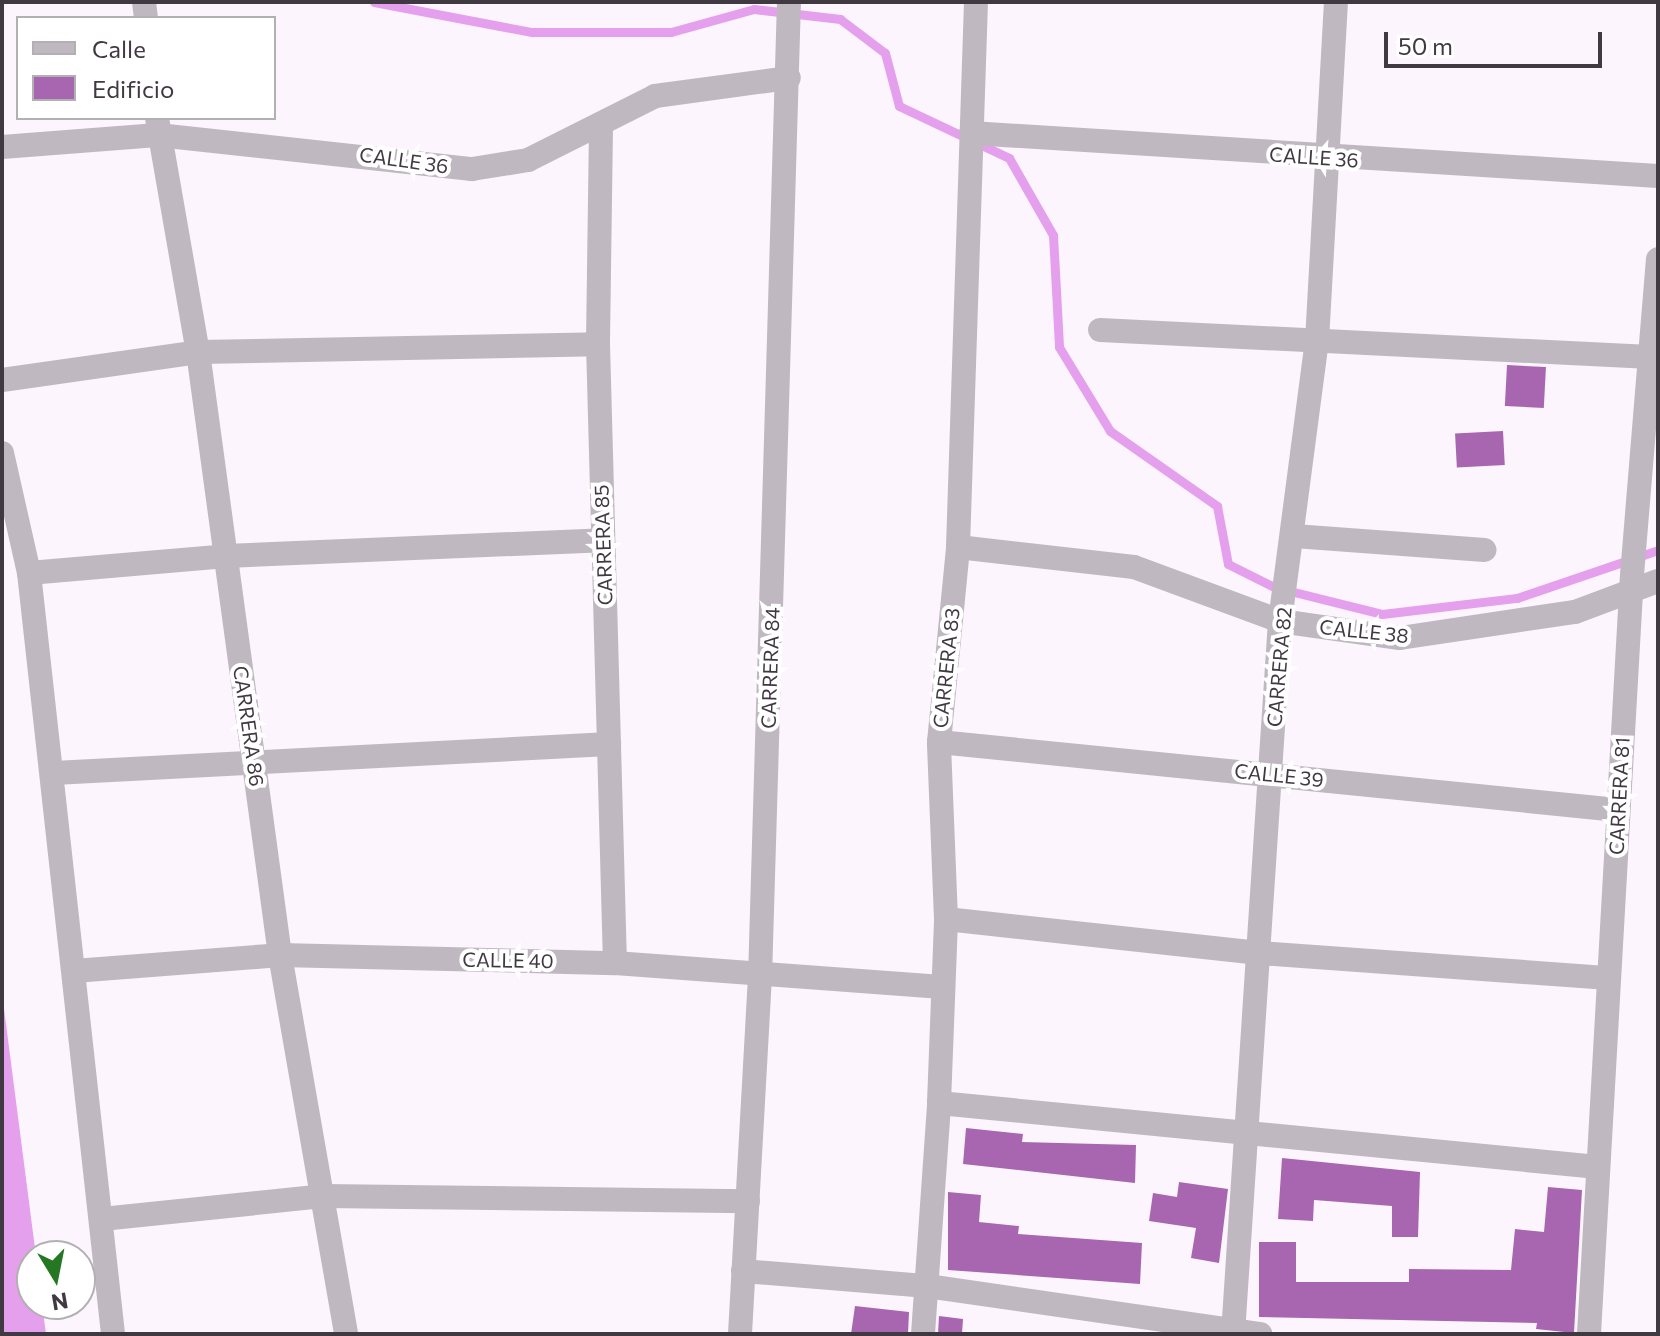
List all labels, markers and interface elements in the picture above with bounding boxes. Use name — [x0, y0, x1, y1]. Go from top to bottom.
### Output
legend — [16, 16, 276, 120]
scale bar — [1388, 16, 1606, 66]
text: 50 m — [1398, 31, 1453, 60]
text: Calle — [92, 34, 146, 63]
text: Edificio — [92, 74, 174, 103]
street label: CALLE 36 — [358, 142, 450, 178]
street label: CALLE 36 — [1268, 142, 1360, 172]
street label: CARRERA 85 — [589, 484, 617, 606]
street label: CARRERA 82 — [1262, 606, 1296, 728]
street label: CARRERA 84 — [756, 607, 784, 729]
street label: CARRERA 83 — [928, 607, 964, 729]
street label: CALLE 38 — [1318, 614, 1410, 648]
street label: CARRERA 86 — [229, 664, 269, 788]
street label: CARRERA 81 — [1604, 737, 1634, 855]
street label: CALLE 39 — [1233, 758, 1325, 792]
street label: CALLE 40 — [462, 947, 554, 973]
north arrow — [16, 1240, 96, 1320]
text: N — [49, 1287, 70, 1317]

